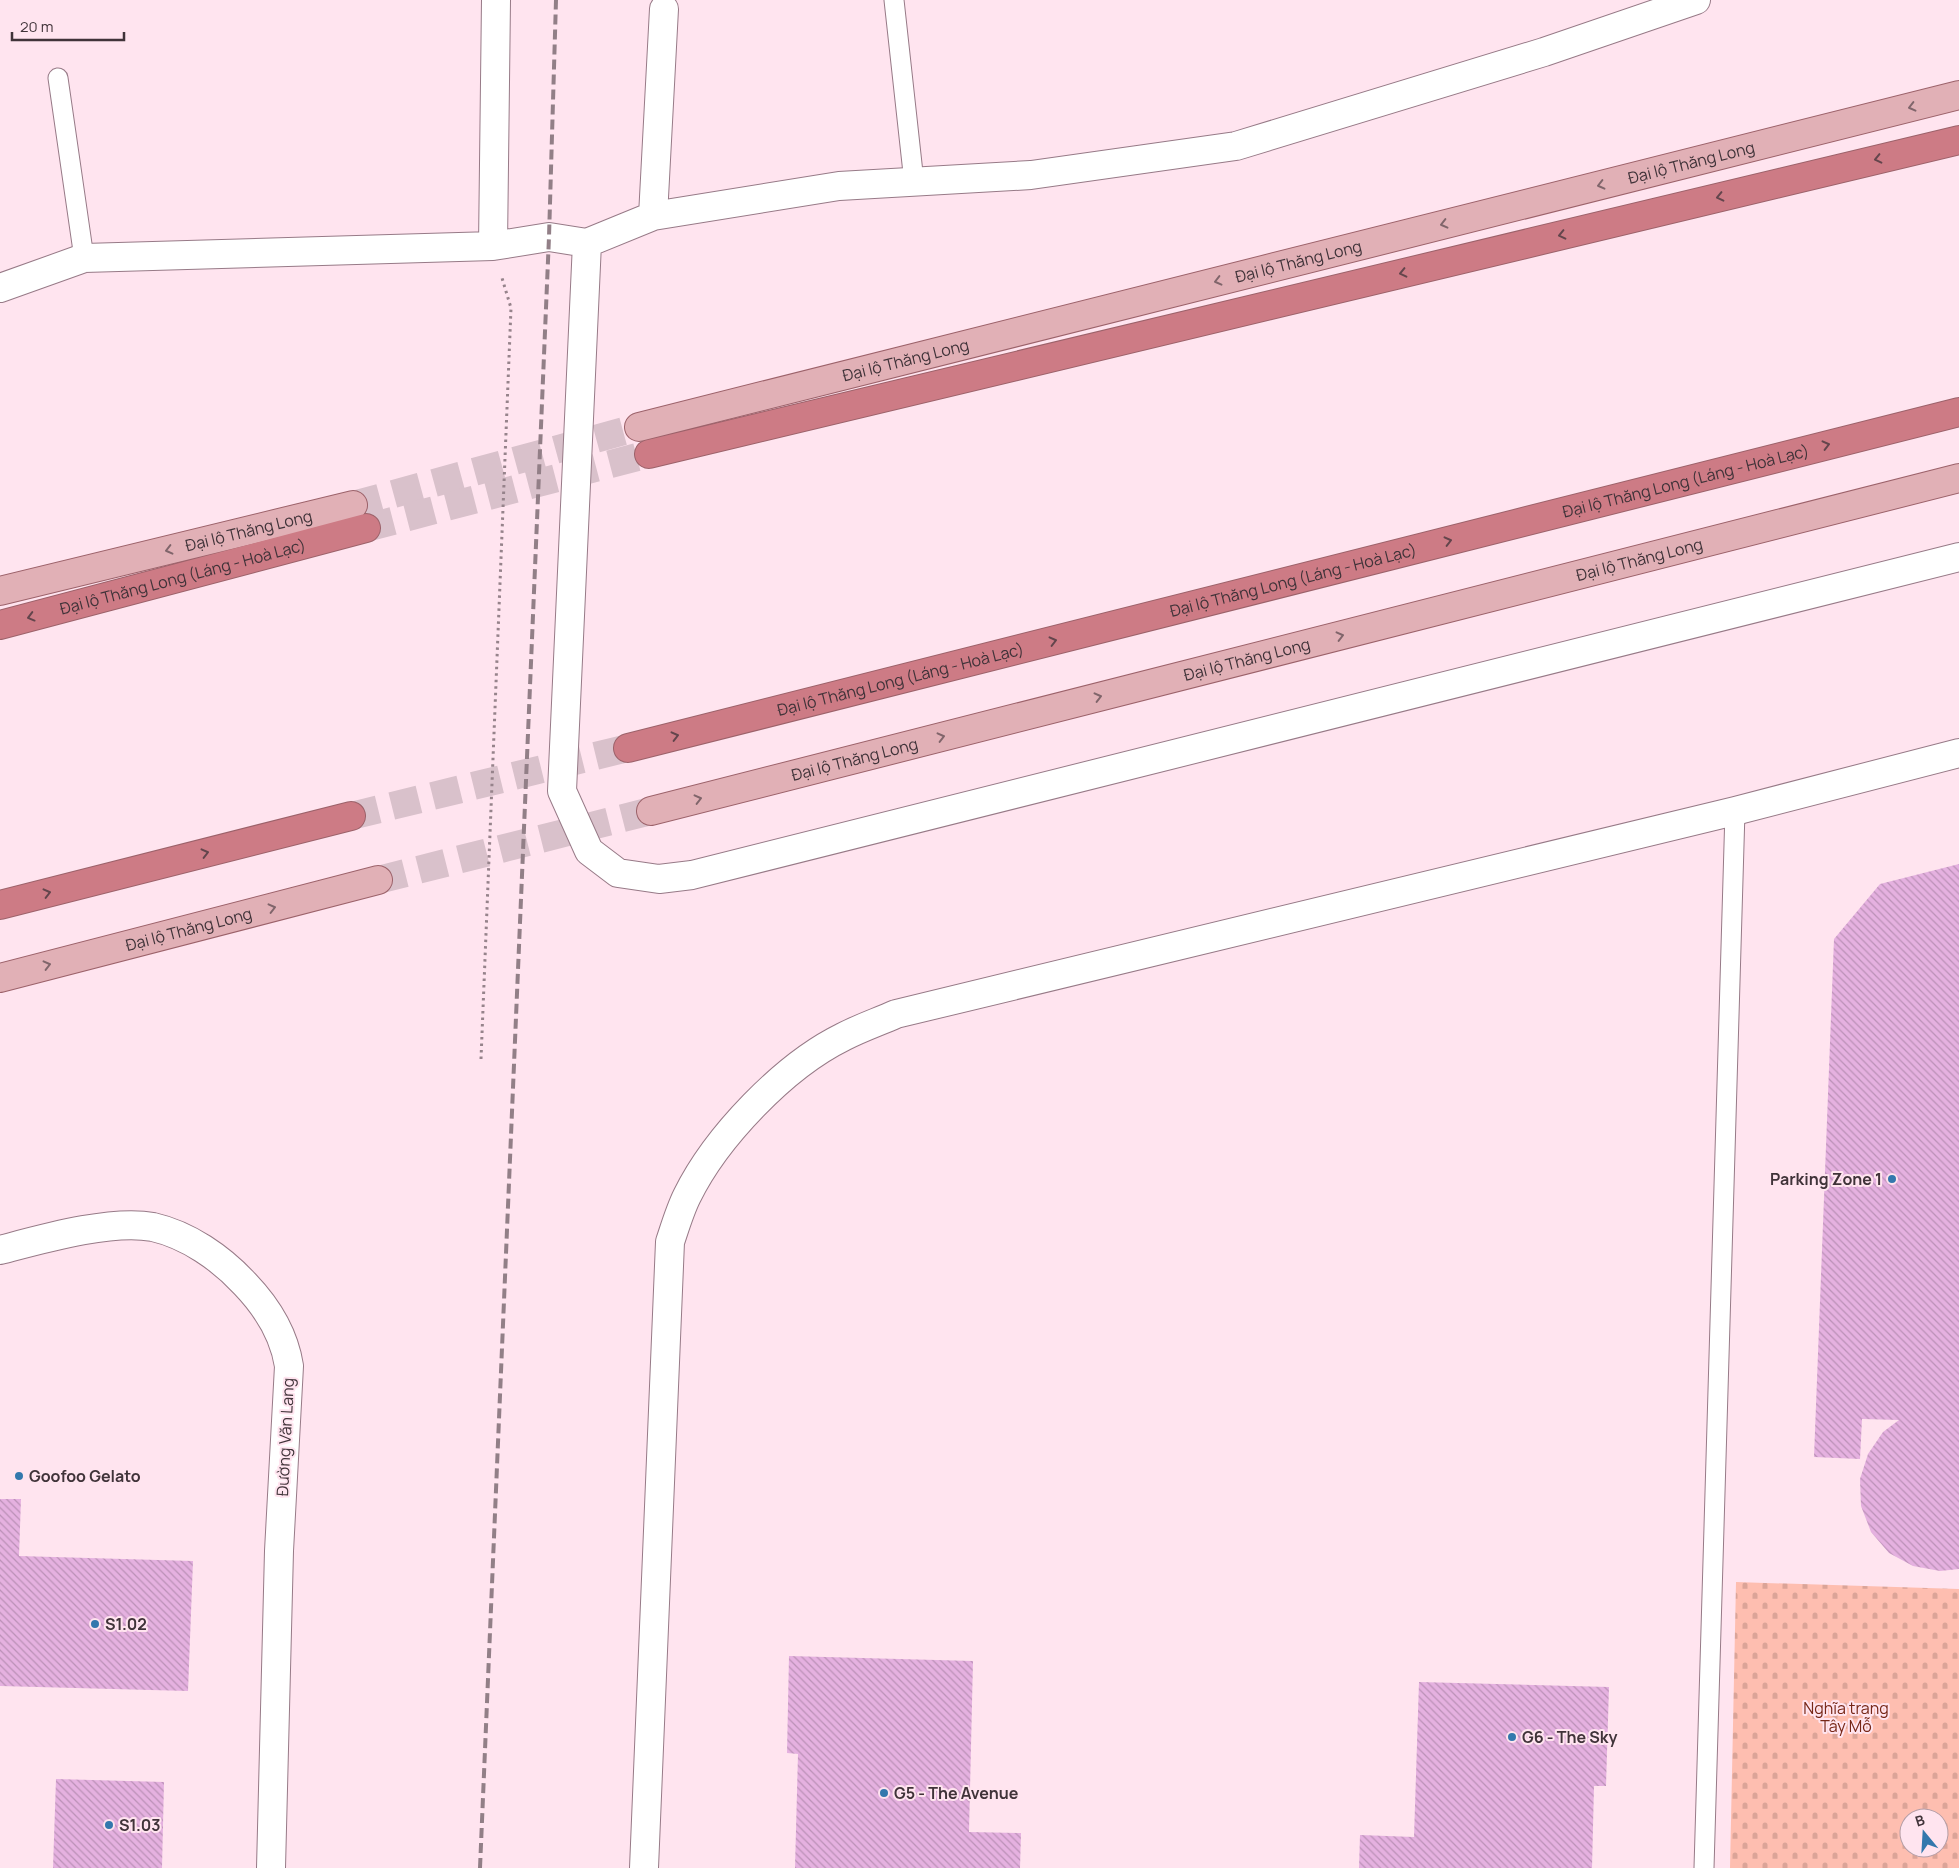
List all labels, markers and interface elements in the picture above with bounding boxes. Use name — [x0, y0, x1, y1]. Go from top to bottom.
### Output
scale bar — [12, 10, 125, 42]
text: 20 m — [20, 16, 53, 37]
one-way arrow — [1907, 101, 1916, 112]
street label: Đại lộ Thăng Long — [1626, 136, 1757, 189]
one-way arrow — [1873, 153, 1882, 164]
one-way arrow — [1597, 179, 1606, 190]
one-way arrow — [1715, 191, 1724, 202]
one-way arrow — [1440, 219, 1448, 229]
one-way arrow — [1557, 229, 1566, 240]
street label: Đại lộ Thăng Long — [1233, 235, 1364, 288]
one-way arrow — [1399, 267, 1408, 278]
one-way arrow — [1214, 275, 1223, 286]
street label: Đại lộ Thăng Long — [840, 333, 971, 386]
street label: Đại lộ Thăng Long (Láng - Hoà Lạc) — [1560, 439, 1811, 523]
one-way arrow — [1822, 440, 1831, 451]
street label: Đại lộ Thăng Long — [183, 504, 314, 556]
street label: Đại lộ Thăng Long (Láng - Hoà Lạc) — [57, 533, 308, 620]
street label: Đại lộ Thăng Long — [1574, 533, 1705, 586]
one-way arrow — [1444, 536, 1453, 547]
street label: Đại lộ Thăng Long (Láng - Hoà Lạc) — [1168, 538, 1419, 622]
one-way arrow — [165, 544, 174, 555]
one-way arrow — [27, 611, 36, 622]
one-way arrow — [1336, 631, 1344, 641]
street label: Đại lộ Thăng Long — [1181, 633, 1313, 686]
one-way arrow — [1049, 636, 1058, 647]
street label: Đại lộ Thăng Long (Láng - Hoà Lạc) — [775, 638, 1026, 721]
one-way arrow — [1094, 692, 1103, 703]
one-way arrow — [670, 732, 678, 742]
one-way arrow — [936, 732, 945, 743]
street label: Đại lộ Thăng Long — [789, 733, 920, 786]
one-way arrow — [694, 794, 703, 805]
one-way arrow — [200, 848, 209, 859]
one-way arrow — [43, 888, 51, 898]
street label: Đại lộ Thăng Long — [123, 902, 254, 956]
one-way arrow — [268, 903, 276, 913]
one-way arrow — [43, 961, 51, 971]
place label: Parking Zone 1 — [1770, 1168, 1882, 1190]
marker: Parking Zone 1 — [1886, 1173, 1898, 1185]
street label: Đường Văn Lang — [271, 1377, 299, 1497]
place label: Goofoo Gelato — [29, 1465, 141, 1487]
marker: Goofoo Gelato — [13, 1470, 25, 1482]
place label: S1.02 — [105, 1613, 147, 1635]
marker: S1.02 — [89, 1618, 101, 1630]
park label: Nghĩa trang Tây Mỗ — [1803, 1697, 1889, 1737]
place label: G6 - The Sky — [1522, 1726, 1617, 1748]
marker: G6 - The Sky — [1506, 1731, 1518, 1743]
place label: G5 - The Avenue — [894, 1782, 1019, 1804]
marker: G5 - The Avenue — [878, 1787, 890, 1799]
north arrow — [1899, 1808, 1949, 1858]
text: B — [1913, 1810, 1927, 1831]
place label: S1.03 — [119, 1814, 161, 1836]
marker: S1.03 — [103, 1819, 115, 1831]

